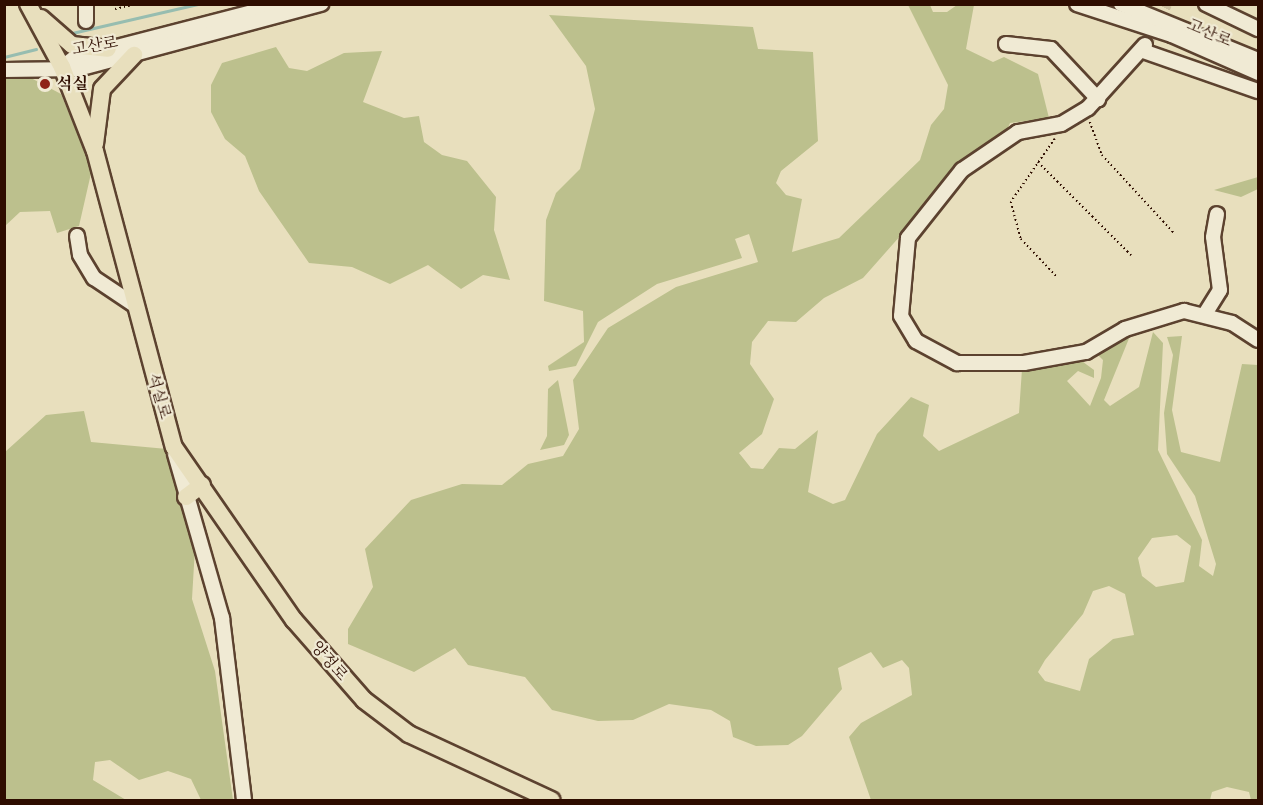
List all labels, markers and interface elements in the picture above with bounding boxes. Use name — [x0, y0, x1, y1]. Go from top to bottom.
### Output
street label: 고산로 — [1184, 15, 1234, 51]
street label: 고산로 — [71, 33, 119, 59]
place label: 석실 — [57, 74, 88, 94]
marker: 석실 — [38, 77, 52, 91]
street label: 석실로 — [143, 371, 175, 421]
street label: 양정로 — [307, 637, 351, 685]

